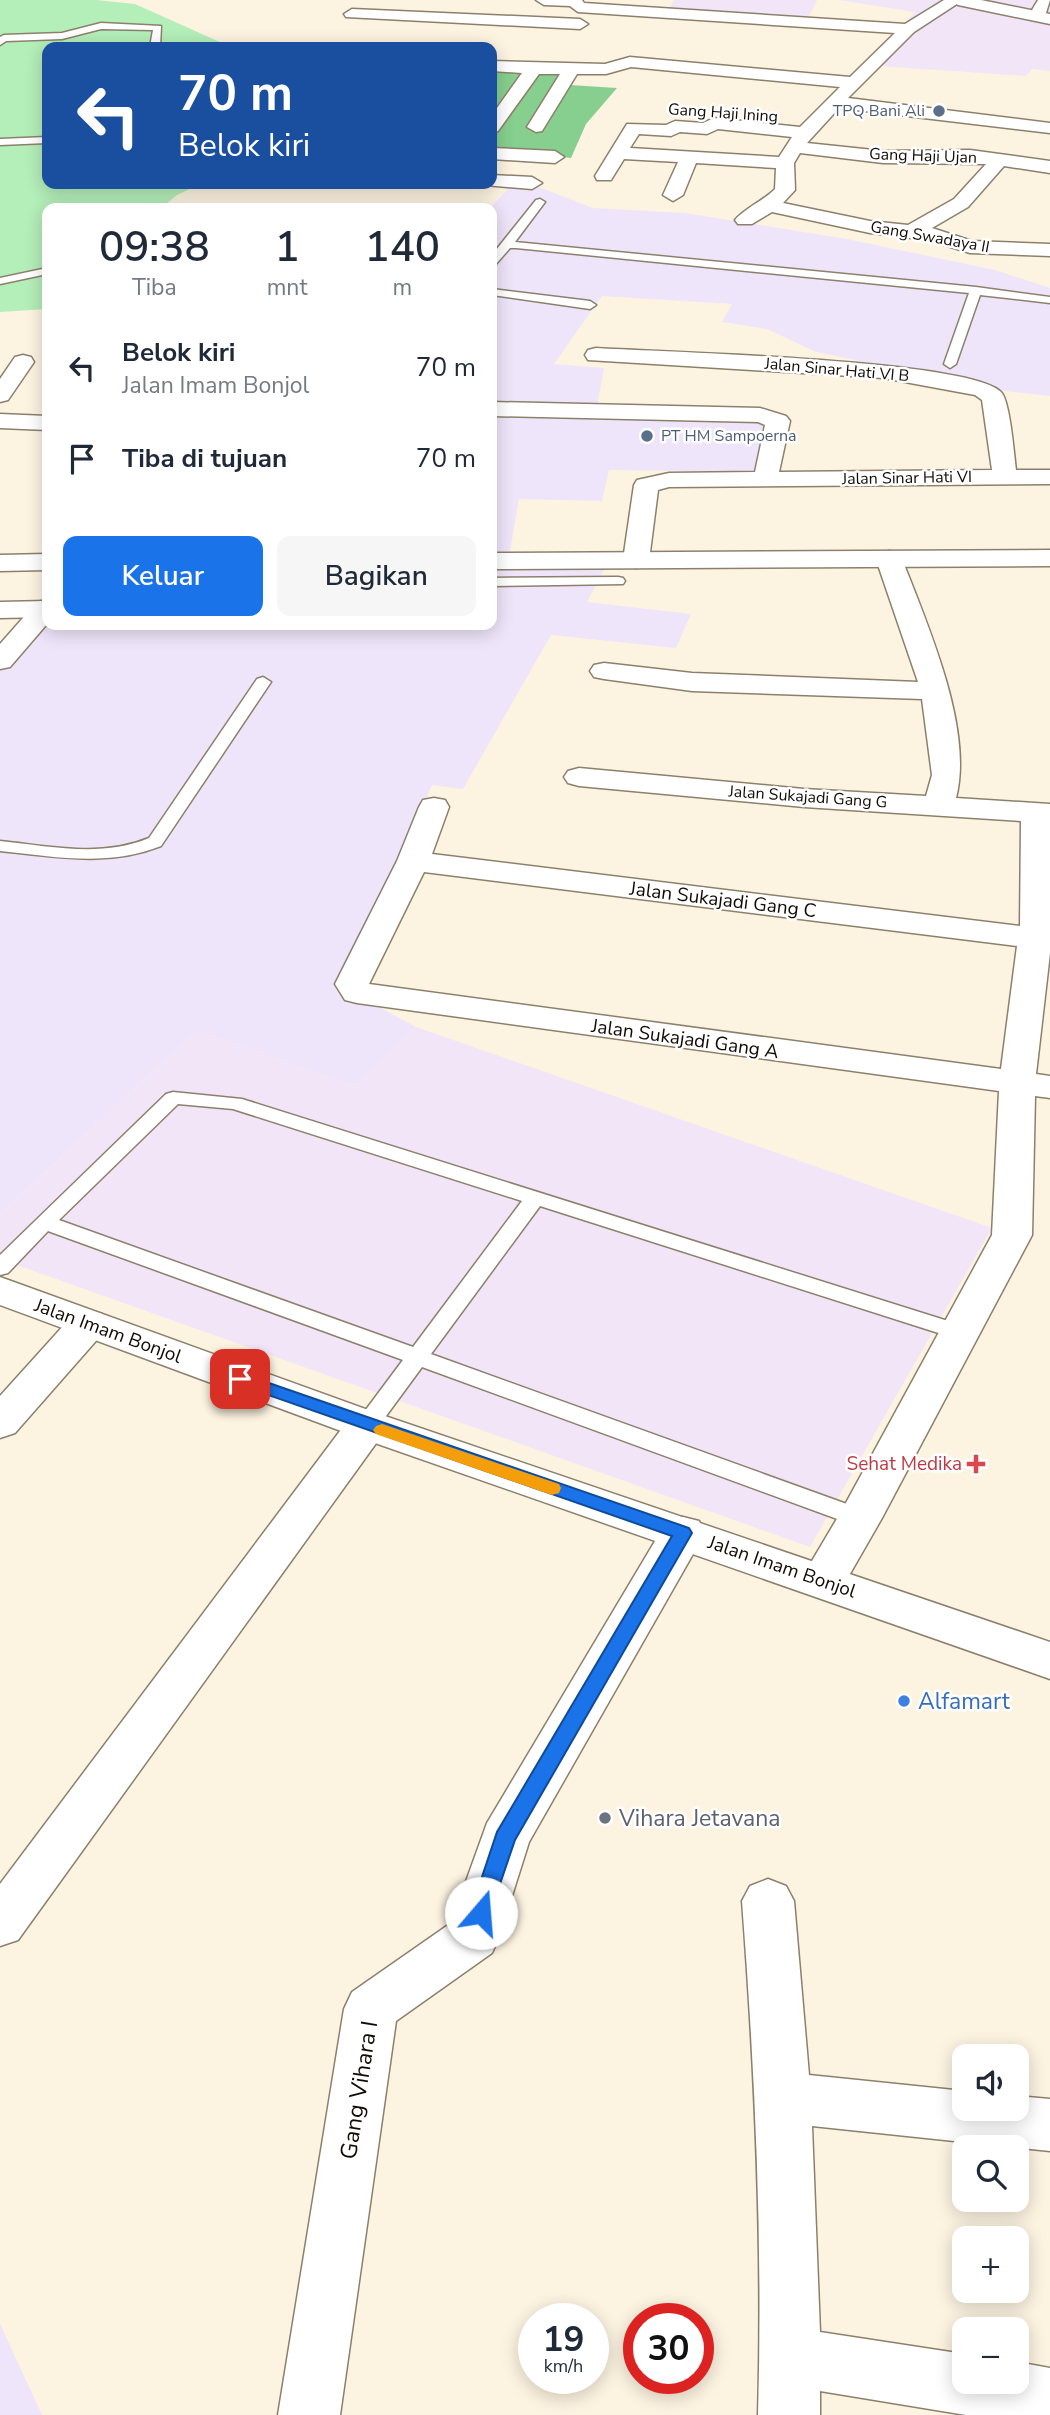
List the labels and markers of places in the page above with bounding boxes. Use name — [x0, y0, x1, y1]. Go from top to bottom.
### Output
place label: TPQ Bani Ali — [833, 100, 925, 122]
marker: TPQ Bani Ali — [931, 103, 947, 119]
place label: PT HM Sampoerna — [661, 425, 797, 447]
marker: PT HM Sampoerna — [639, 428, 655, 444]
pin — [210, 1349, 270, 1409]
place label: Sehat Medika — [846, 1451, 962, 1477]
marker: Sehat Medika — [968, 1456, 984, 1472]
place label: Alfamart — [918, 1686, 1011, 1717]
marker: Alfamart — [896, 1693, 912, 1709]
place label: Vihara Jetavana — [618, 1803, 781, 1834]
marker: Vihara Jetavana — [597, 1810, 613, 1826]

